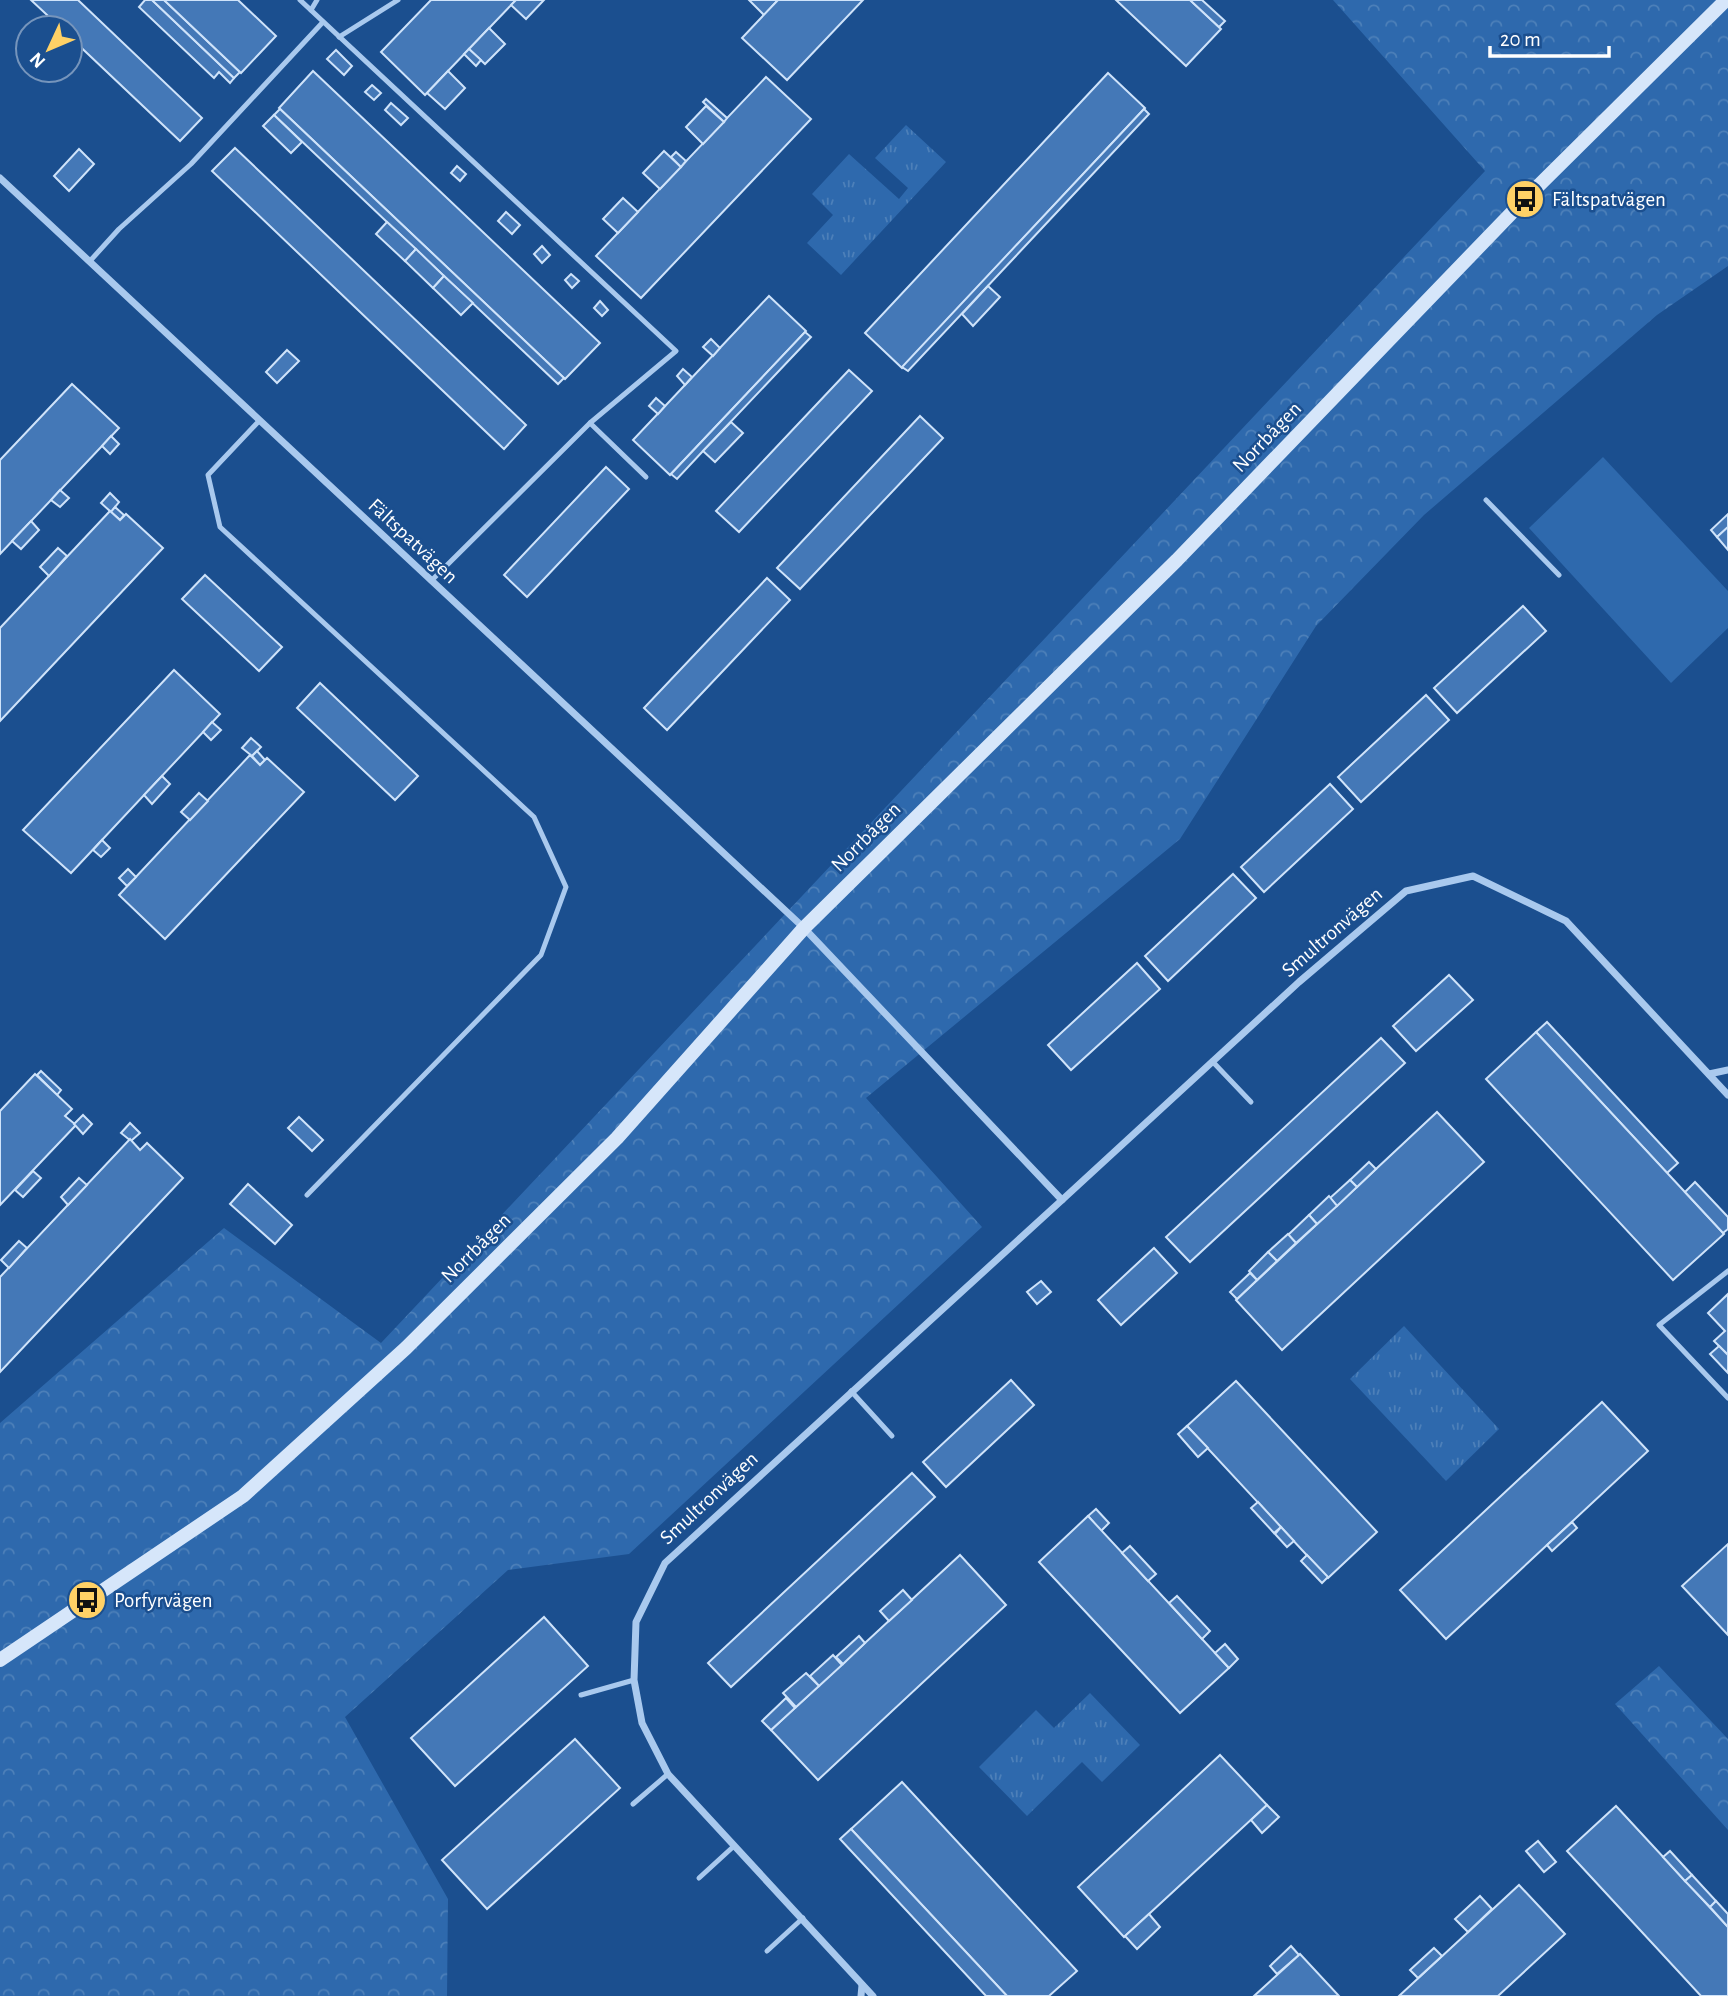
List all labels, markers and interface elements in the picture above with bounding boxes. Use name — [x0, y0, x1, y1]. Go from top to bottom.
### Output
north arrow — [14, 14, 84, 84]
scale bar — [1490, 14, 1609, 58]
text: 20 m — [1500, 29, 1541, 50]
text: N — [26, 48, 49, 71]
bus stop icon: Fältspatvägen — [1504, 178, 1546, 220]
place label: Fältspatvägen — [1552, 189, 1666, 210]
street label: Norrbågen — [1229, 398, 1305, 476]
street label: Fältspatvägen — [364, 494, 462, 588]
street label: Norrbågen — [827, 798, 905, 876]
street label: Smultronvägen — [1278, 883, 1386, 981]
street label: Norrbågen — [437, 1209, 515, 1287]
street label: Smultronvägen — [656, 1448, 762, 1548]
bus stop icon: Porfyrvägen — [66, 1579, 108, 1621]
place label: Porfyrvägen — [114, 1590, 213, 1611]

